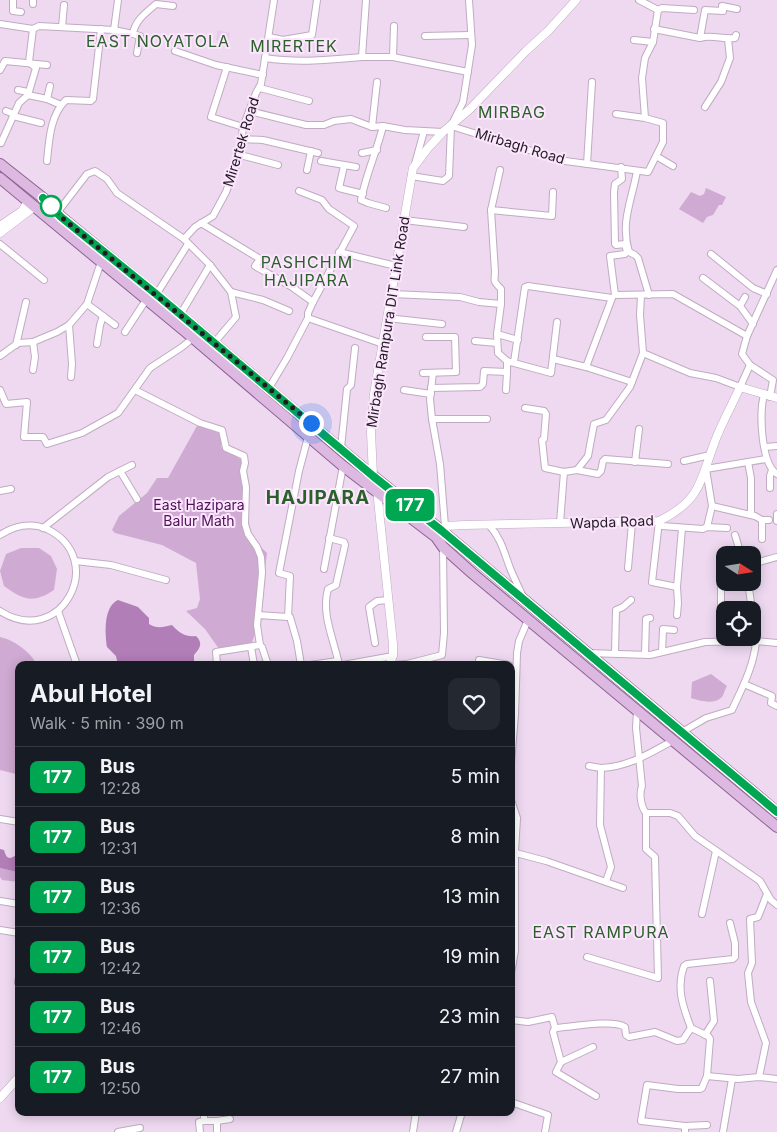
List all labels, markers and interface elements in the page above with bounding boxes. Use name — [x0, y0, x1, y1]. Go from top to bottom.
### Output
district label: EAST NOYATOLA — [86, 31, 230, 51]
district label: MIRERTEK — [250, 36, 338, 56]
street label: Mirertek Road — [219, 95, 262, 189]
district label: MIRBAG — [478, 102, 546, 122]
street label: Mirbagh Road — [473, 124, 567, 167]
unlabelled marker — [40, 195, 62, 217]
street label: Mirbagh Rampura DIT Link Road — [362, 215, 413, 429]
district label: PASHCHIM HAJIPARA — [261, 252, 353, 290]
your location — [299, 411, 324, 436]
district label: HAJIPARA — [266, 486, 370, 509]
line badge: 177 — [381, 489, 439, 521]
text: 177 — [395, 494, 425, 515]
park label: East Hazipara Balur Math — [153, 496, 245, 529]
street label: Wapda Road — [570, 512, 654, 531]
north arrow — [716, 546, 761, 591]
map controls — [716, 546, 761, 646]
button: locate — [716, 601, 761, 646]
button: heart — [448, 678, 500, 730]
text: Abul Hotel — [30, 679, 152, 708]
text: Walk · 5 min · 390 m — [30, 713, 184, 733]
text: Bus — [100, 755, 135, 778]
text: 5 min — [451, 765, 500, 788]
text: 177 — [43, 766, 72, 787]
text: 12:28 — [100, 778, 141, 798]
text: Bus — [100, 815, 135, 838]
text: 8 min — [450, 825, 500, 848]
text: 177 — [43, 826, 72, 847]
text: 12:31 — [100, 838, 137, 858]
text: Bus — [100, 875, 135, 898]
text: 13 min — [443, 885, 500, 908]
text: 177 — [43, 886, 72, 907]
text: 12:36 — [100, 898, 141, 918]
district label: EAST RAMPURA — [533, 922, 670, 942]
text: Bus — [100, 935, 135, 958]
text: 19 min — [443, 945, 500, 968]
text: 177 — [43, 946, 72, 967]
text: 12:42 — [100, 958, 141, 978]
text: Bus — [100, 995, 135, 1018]
text: 23 min — [439, 1005, 500, 1028]
text: 177 — [43, 1006, 72, 1027]
text: 12:46 — [100, 1018, 141, 1038]
text: Bus — [100, 1055, 135, 1078]
text: 27 min — [440, 1065, 500, 1088]
text: 177 — [43, 1066, 72, 1087]
text: 12:50 — [100, 1078, 141, 1098]

